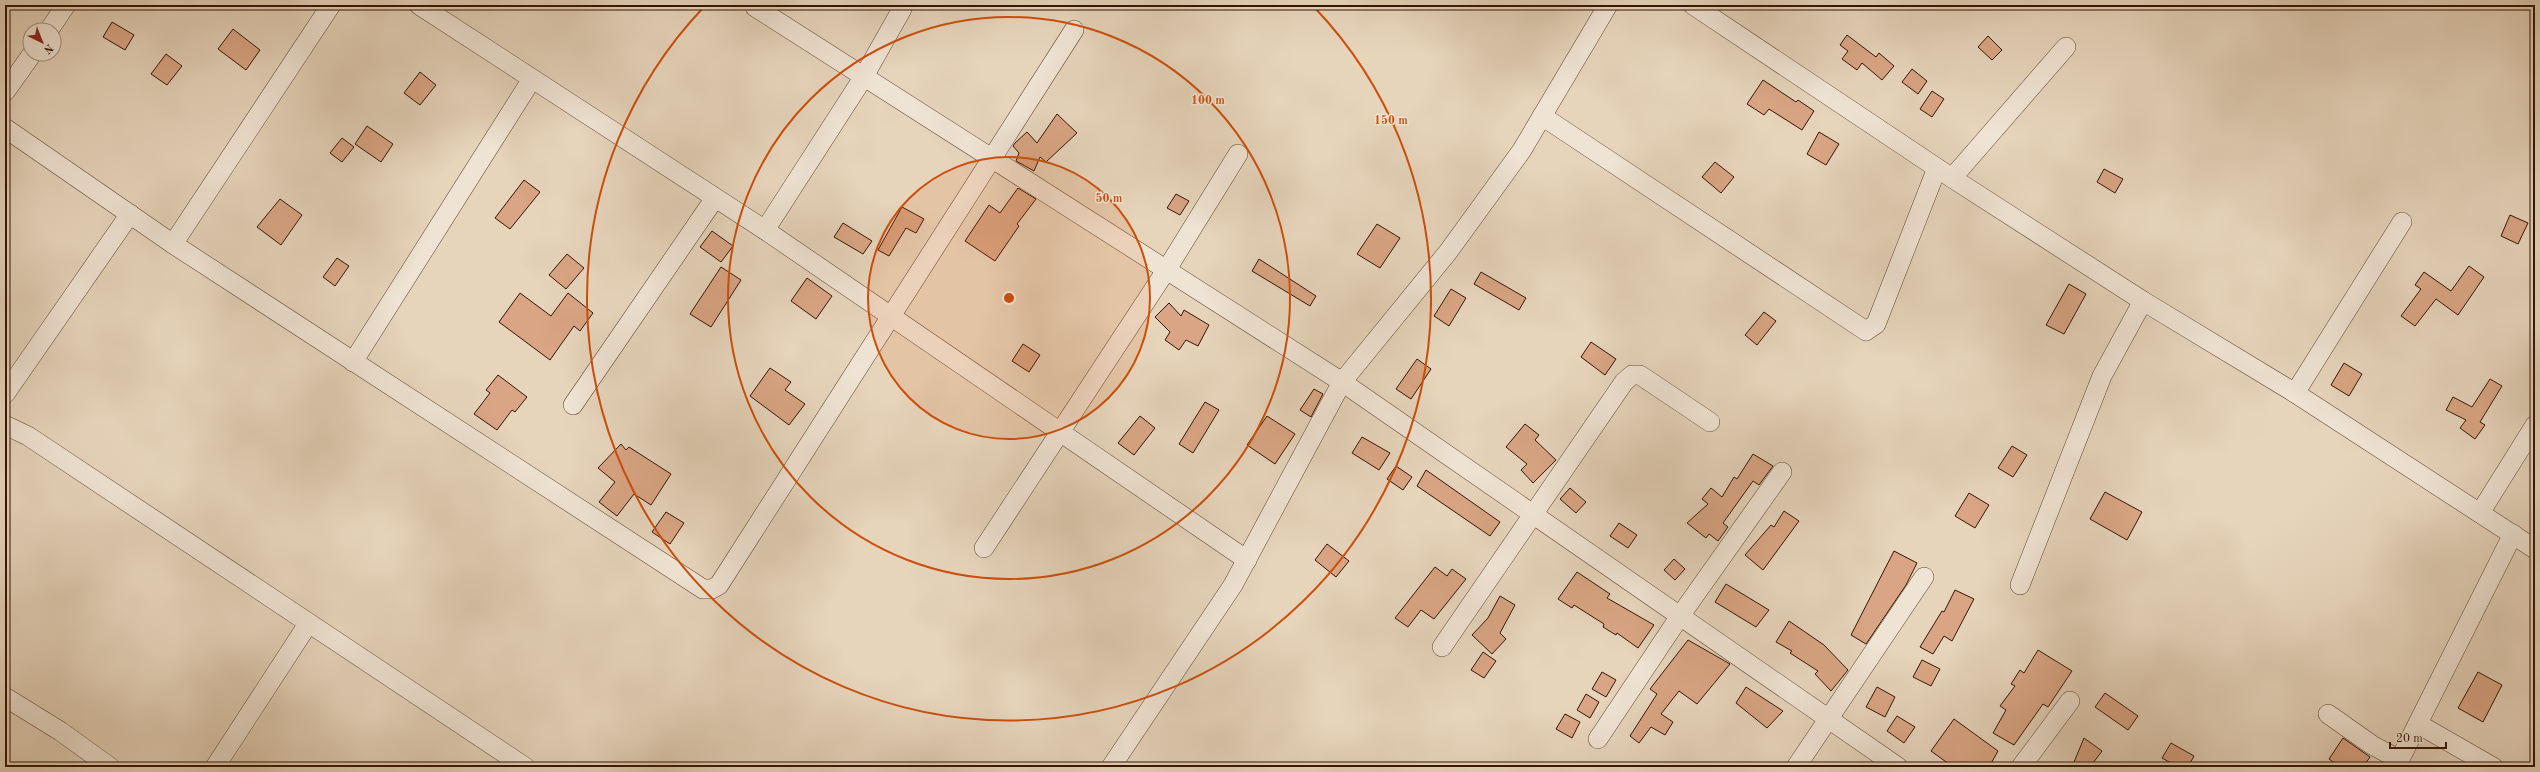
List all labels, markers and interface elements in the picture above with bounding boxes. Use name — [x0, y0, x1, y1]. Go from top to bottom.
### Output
north arrow — [22, 22, 62, 62]
text: N — [41, 41, 55, 56]
text: 100 m — [1191, 95, 1225, 107]
text: 150 m — [1374, 114, 1408, 127]
text: 50 m — [1096, 192, 1123, 205]
centre of rings — [1002, 291, 1016, 305]
scale bar — [2390, 724, 2446, 750]
text: 20 m — [2396, 733, 2423, 745]

